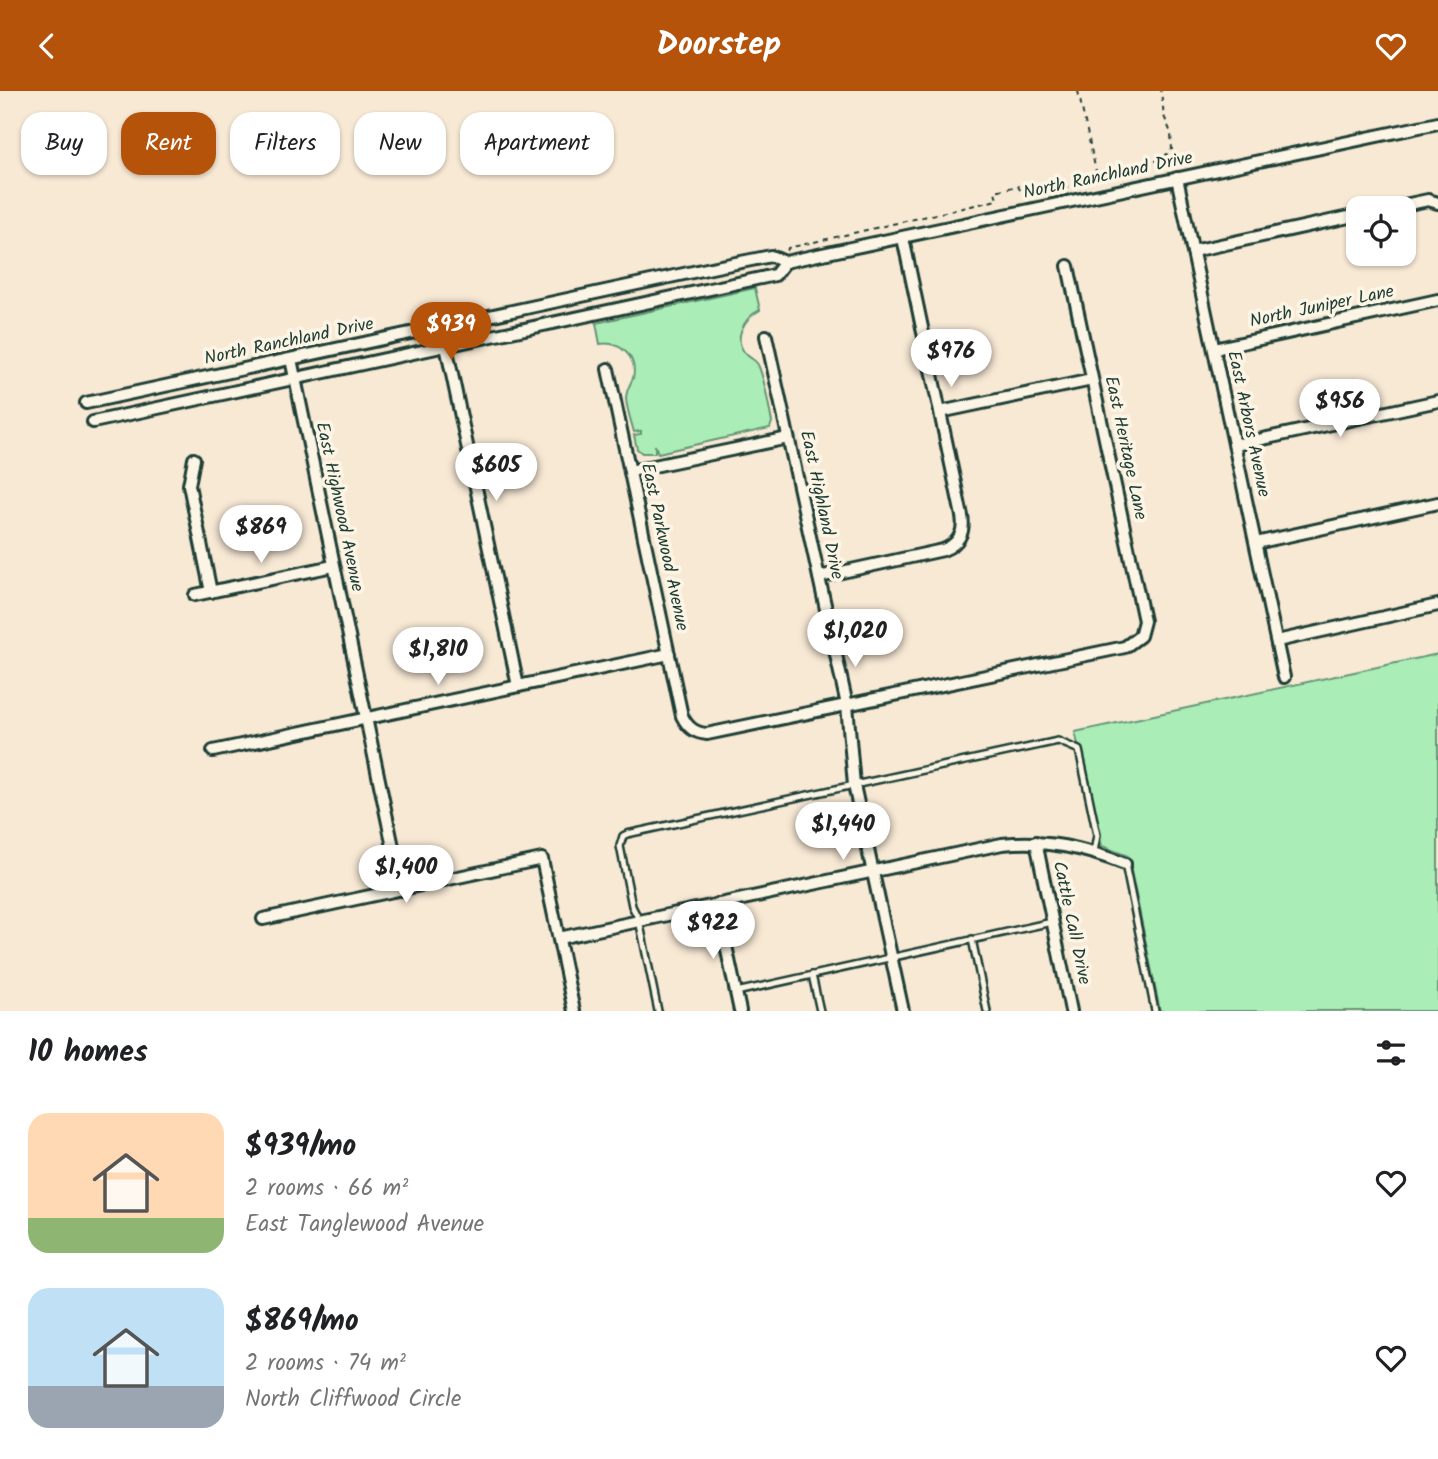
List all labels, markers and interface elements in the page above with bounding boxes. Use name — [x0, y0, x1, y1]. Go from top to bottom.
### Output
text: Doorstep — [657, 20, 781, 71]
icon: back — [28, 27, 66, 65]
icon: heart — [1372, 27, 1410, 65]
chip: Buy — [21, 112, 107, 175]
chip: Rent — [121, 112, 216, 175]
chip: Filters — [230, 112, 340, 175]
chip: New — [354, 112, 446, 175]
chip: Apartment — [460, 112, 614, 175]
street label: North Ranchland Drive — [1021, 144, 1195, 208]
map controls — [1346, 196, 1416, 266]
button: locate — [1346, 196, 1416, 266]
street label: North Juniper Lane — [1247, 278, 1397, 336]
pin: $939 — [410, 303, 492, 362]
text: $939 — [426, 307, 476, 343]
street label: North Ranchland Drive — [202, 310, 376, 374]
pin: $976 — [910, 329, 992, 389]
text: $976 — [927, 334, 975, 370]
street label: East Arbors Avenue — [1218, 348, 1278, 500]
street label: East Heritage Lane — [1096, 373, 1154, 523]
pin: $956 — [1299, 379, 1381, 439]
text: $956 — [1315, 384, 1365, 420]
street label: East Highwood Avenue — [307, 419, 371, 595]
street label: East Highland Drive — [791, 428, 851, 582]
pin: $605 — [455, 443, 537, 503]
text: $605 — [471, 448, 521, 484]
street label: East Parkwood Avenue — [632, 460, 696, 634]
pin: $869 — [220, 505, 302, 565]
text: $869 — [235, 510, 287, 546]
pin: $1,020 — [798, 609, 912, 669]
text: $1,020 — [823, 614, 887, 650]
pin: $1,810 — [381, 627, 495, 687]
text: $1,810 — [409, 632, 467, 668]
pin: $1,440 — [786, 803, 900, 862]
text: $1,440 — [811, 807, 875, 843]
pin: $1,400 — [349, 845, 463, 905]
text: $1,400 — [375, 850, 437, 886]
street label: Cattle Call Drive — [1044, 859, 1098, 987]
pin: $922 — [672, 901, 754, 961]
text: $922 — [687, 906, 739, 942]
text: 10 homes — [28, 1029, 148, 1077]
icon: filters — [1372, 1034, 1410, 1072]
text: $939/mo — [245, 1123, 356, 1171]
icon: home — [84, 1141, 168, 1225]
icon: heart — [1372, 1164, 1410, 1202]
text: 2 rooms · 66 m² — [245, 1171, 408, 1207]
text: East Tanglewood Avenue — [245, 1207, 484, 1243]
text: $869/mo — [245, 1298, 359, 1346]
icon: home — [84, 1316, 168, 1400]
icon: heart — [1372, 1339, 1410, 1377]
text: 2 rooms · 74 m² — [245, 1346, 406, 1382]
text: North Cliffwood Circle — [245, 1382, 461, 1418]

